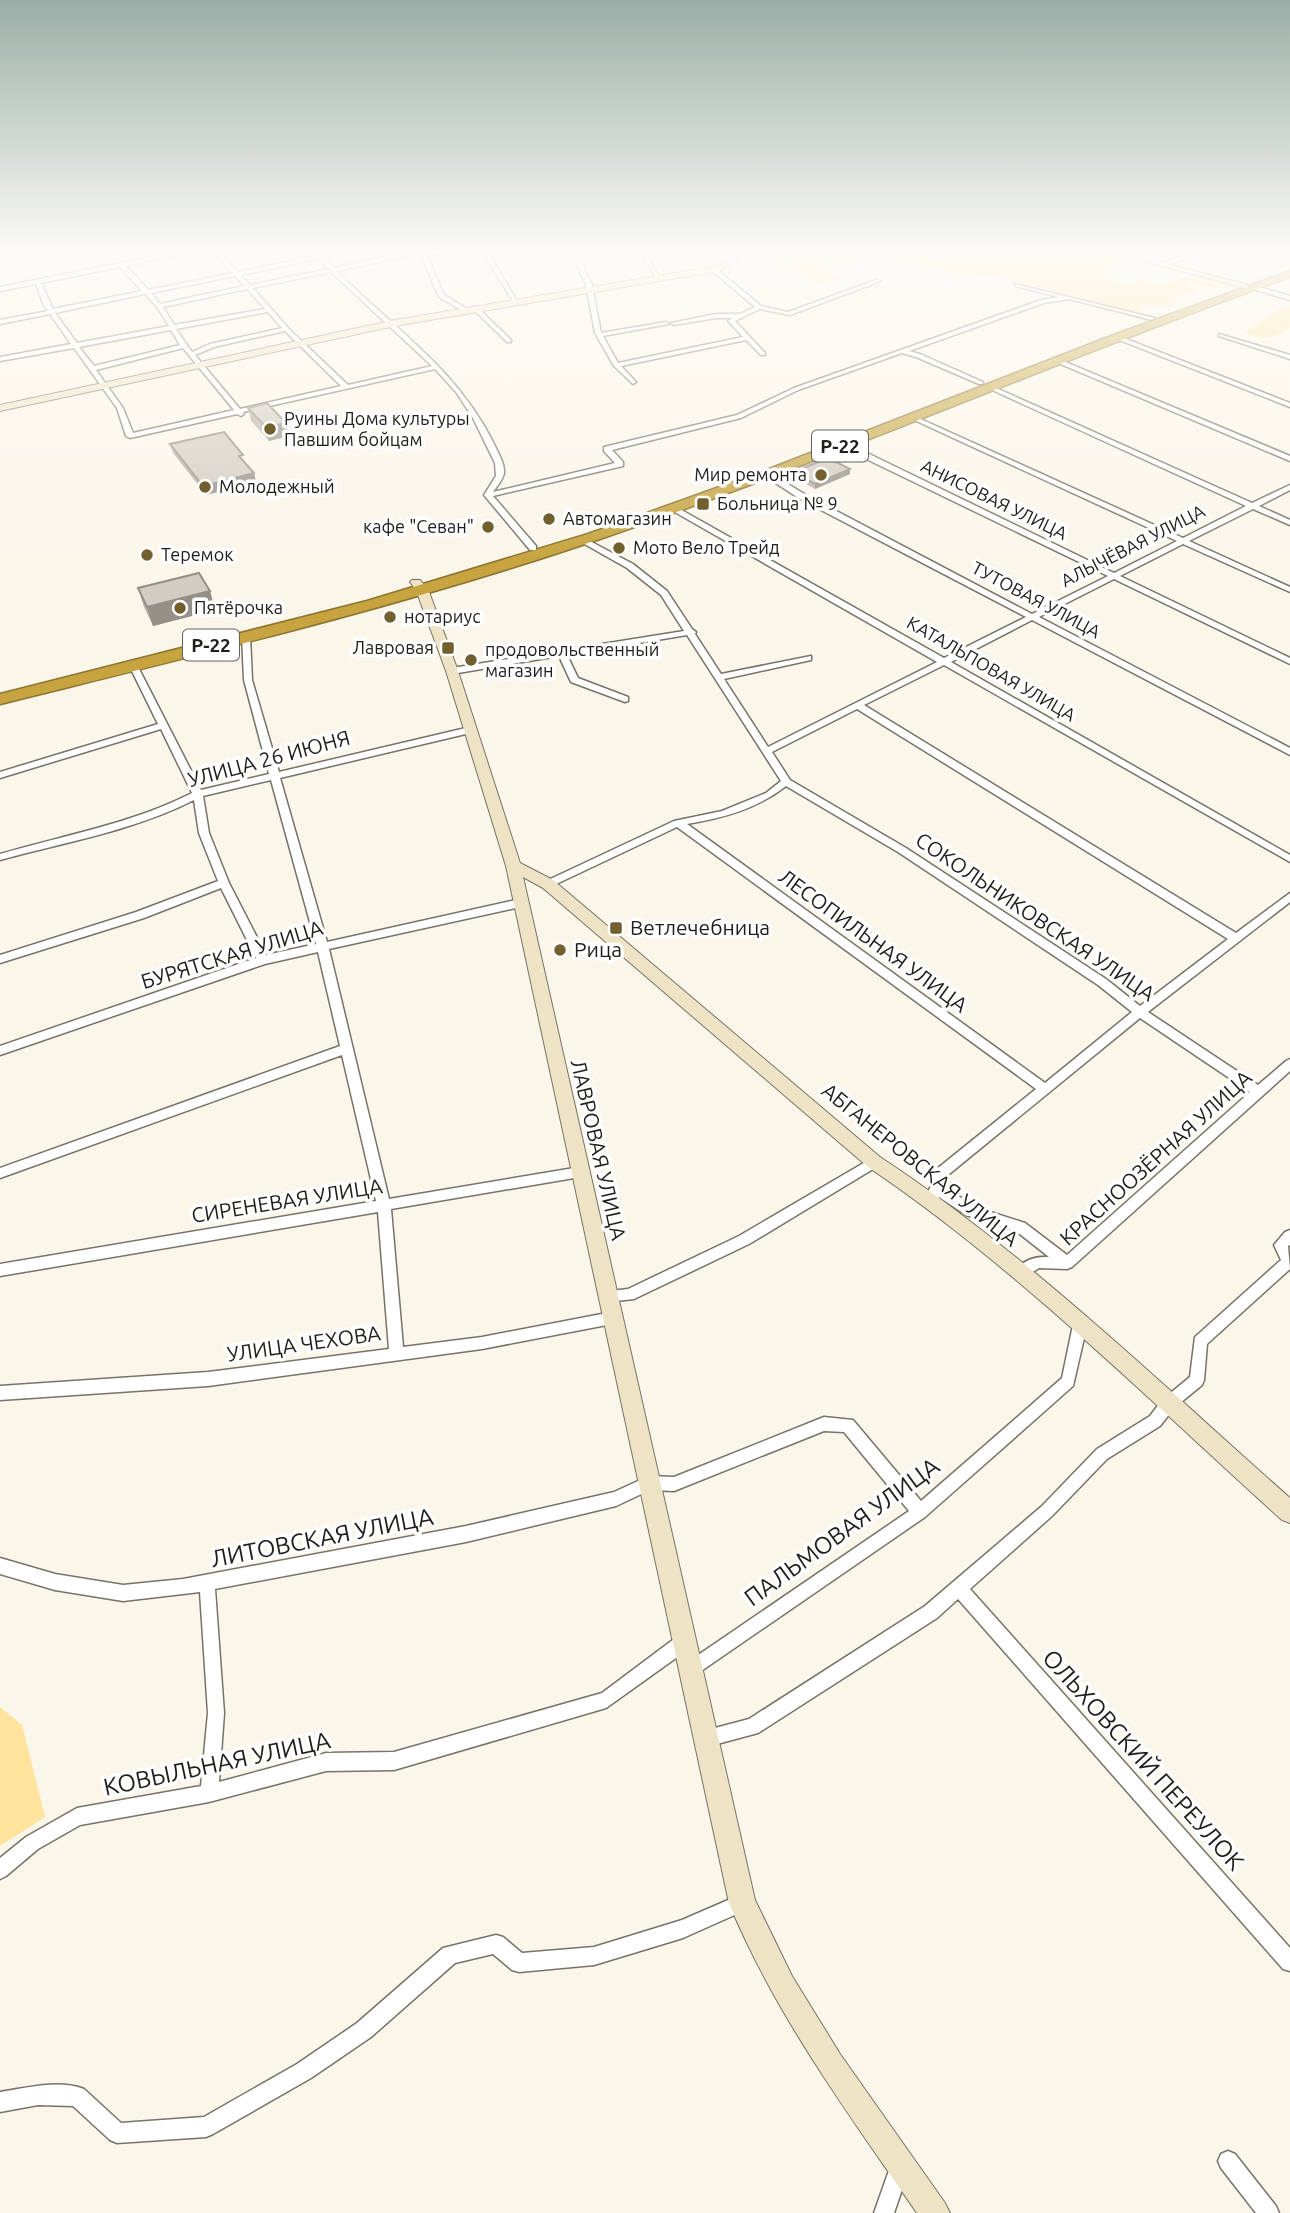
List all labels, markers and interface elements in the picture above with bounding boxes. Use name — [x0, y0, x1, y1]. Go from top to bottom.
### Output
place label: Руины Дома культуры Павшим бойцам — [284, 408, 470, 449]
marker: Руины Дома культуры Павшим бойцам — [262, 421, 278, 437]
road number: Р-22 — [812, 430, 868, 462]
street label: АНИСОВАЯ УЛИЦА — [918, 455, 1071, 543]
place label: Мир ремонта — [694, 464, 807, 484]
marker: Мир ремонта — [813, 467, 829, 483]
place label: Молодежный — [219, 476, 335, 496]
marker: Молодежный — [197, 479, 213, 495]
place label: Больница № 9 — [717, 493, 838, 513]
marker: Больница № 9 — [695, 496, 711, 512]
street label: АЛЫЧЁВАЯ УЛИЦА — [1057, 500, 1208, 590]
place label: Автомагазин — [563, 508, 672, 528]
marker: Автомагазин — [541, 511, 557, 527]
place label: кафе "Севан" — [363, 516, 474, 536]
marker: кафе "Севан" — [480, 519, 496, 535]
place label: Мото Вело Трейд — [633, 537, 780, 557]
marker: Мото Вело Трейд — [611, 540, 627, 556]
place label: Теремок — [161, 544, 234, 564]
marker: Теремок — [139, 547, 155, 563]
street label: ТУТОВАЯ УЛИЦА — [969, 557, 1104, 642]
place label: Пятёрочка — [194, 597, 283, 617]
marker: Пятёрочка — [172, 600, 188, 616]
place label: нотариус — [404, 606, 481, 626]
marker: нотариус — [382, 609, 398, 625]
street label: КАТАЛЬПОВАЯ УЛИЦА — [904, 612, 1080, 725]
road number: Р-22 — [183, 630, 239, 660]
place label: Лавровая — [352, 637, 434, 657]
place label: продовольственный магазин — [485, 639, 659, 680]
marker: Лавровая — [440, 640, 456, 656]
marker: продовольственный магазин — [463, 652, 479, 668]
street label: УЛИЦА 26 ИЮНЯ — [185, 725, 352, 791]
street label: СОКОЛЬНИКОВСКАЯ УЛИЦА — [911, 827, 1160, 1006]
street label: ЛЕСОПИЛЬНАЯ УЛИЦА — [775, 864, 973, 1017]
street label: БУРЯТСКАЯ УЛИЦА — [138, 915, 326, 993]
place label: Ветлечебница — [630, 915, 770, 939]
marker: Ветлечебница — [608, 920, 624, 936]
place label: Рица — [574, 937, 622, 961]
marker: Рица — [552, 942, 568, 958]
street label: ЛАВРОВАЯ УЛИЦА — [567, 1057, 632, 1243]
street label: КРАСНООЗЁРНАЯ УЛИЦА — [1055, 1065, 1256, 1250]
street label: АБГАНЕРОВСКАЯ УЛИЦА — [818, 1078, 1024, 1251]
street label: СИРЕНЕВАЯ УЛИЦА — [190, 1173, 384, 1227]
street label: УЛИЦА ЧЕХОВА — [226, 1320, 382, 1366]
street label: ПАЛЬМОВАЯ УЛИЦА — [739, 1452, 945, 1611]
street label: ЛИТОВСКАЯ УЛИЦА — [208, 1503, 436, 1572]
street label: ОЛЬХОВСКИЙ ПЕРЕУЛОК — [1037, 1643, 1250, 1876]
street label: КОВЫЛЬНАЯ УЛИЦА — [101, 1726, 333, 1801]

